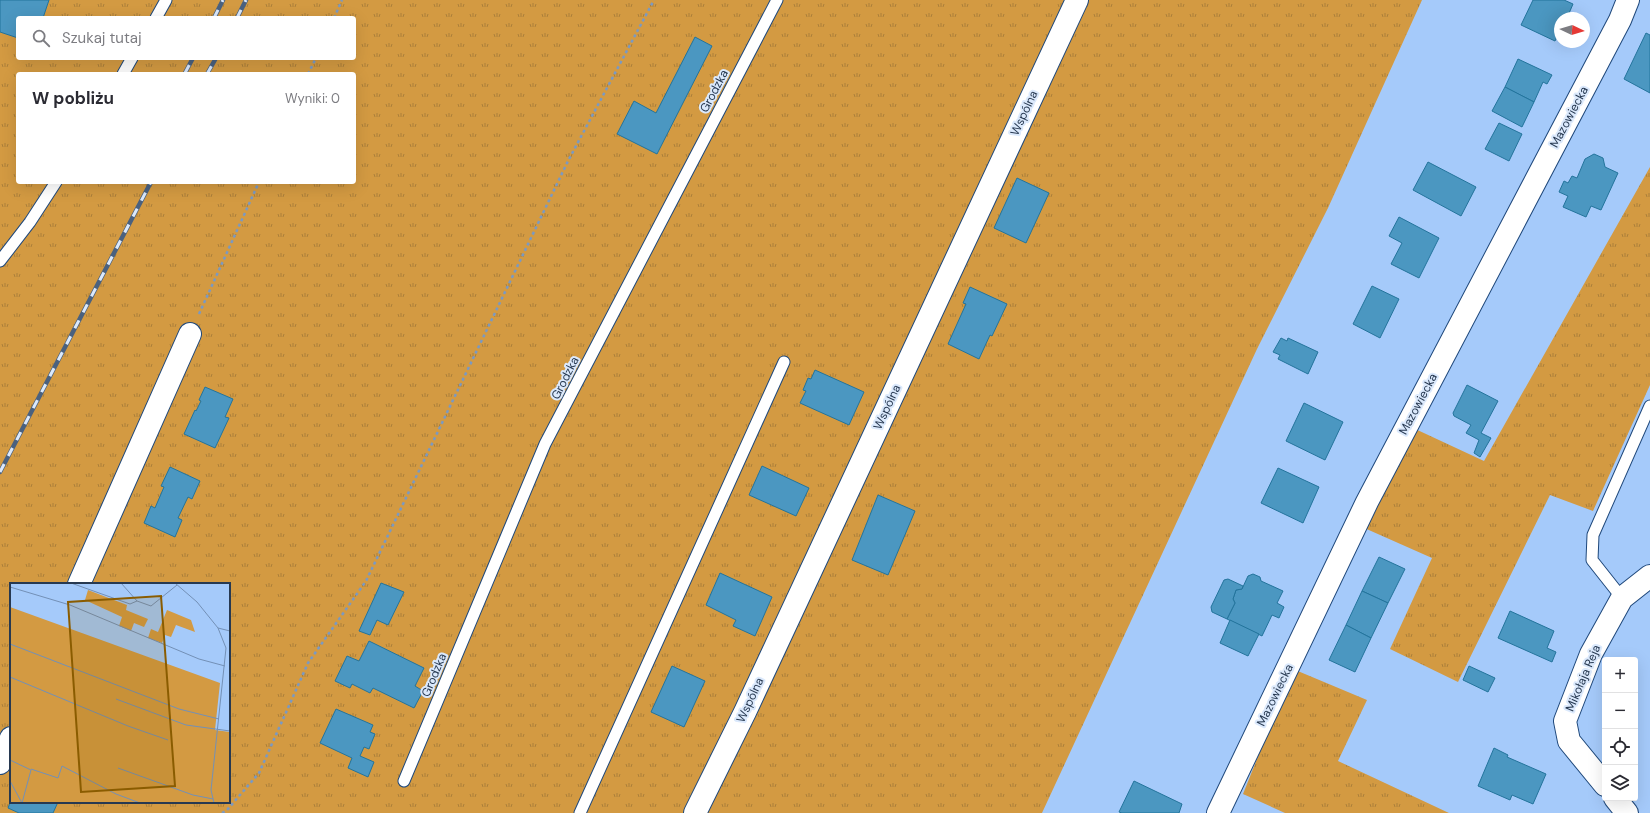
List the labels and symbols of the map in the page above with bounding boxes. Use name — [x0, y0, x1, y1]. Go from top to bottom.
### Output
north arrow — [1554, 12, 1590, 48]
street label: Grodzka — [696, 67, 732, 115]
street label: Mazowiecka — [1546, 84, 1592, 150]
street label: Wspólna — [1007, 88, 1041, 138]
street label: Grodzka — [547, 354, 583, 402]
street label: Mazowiecka — [1395, 371, 1441, 437]
street label: Wspólna — [870, 382, 904, 432]
inset map — [10, 583, 230, 803]
street label: Mikołaja Reja — [1562, 642, 1604, 714]
street label: Grodzka — [418, 651, 450, 699]
street label: Mazowiecka — [1253, 661, 1297, 729]
street label: Wspólna — [733, 675, 767, 725]

